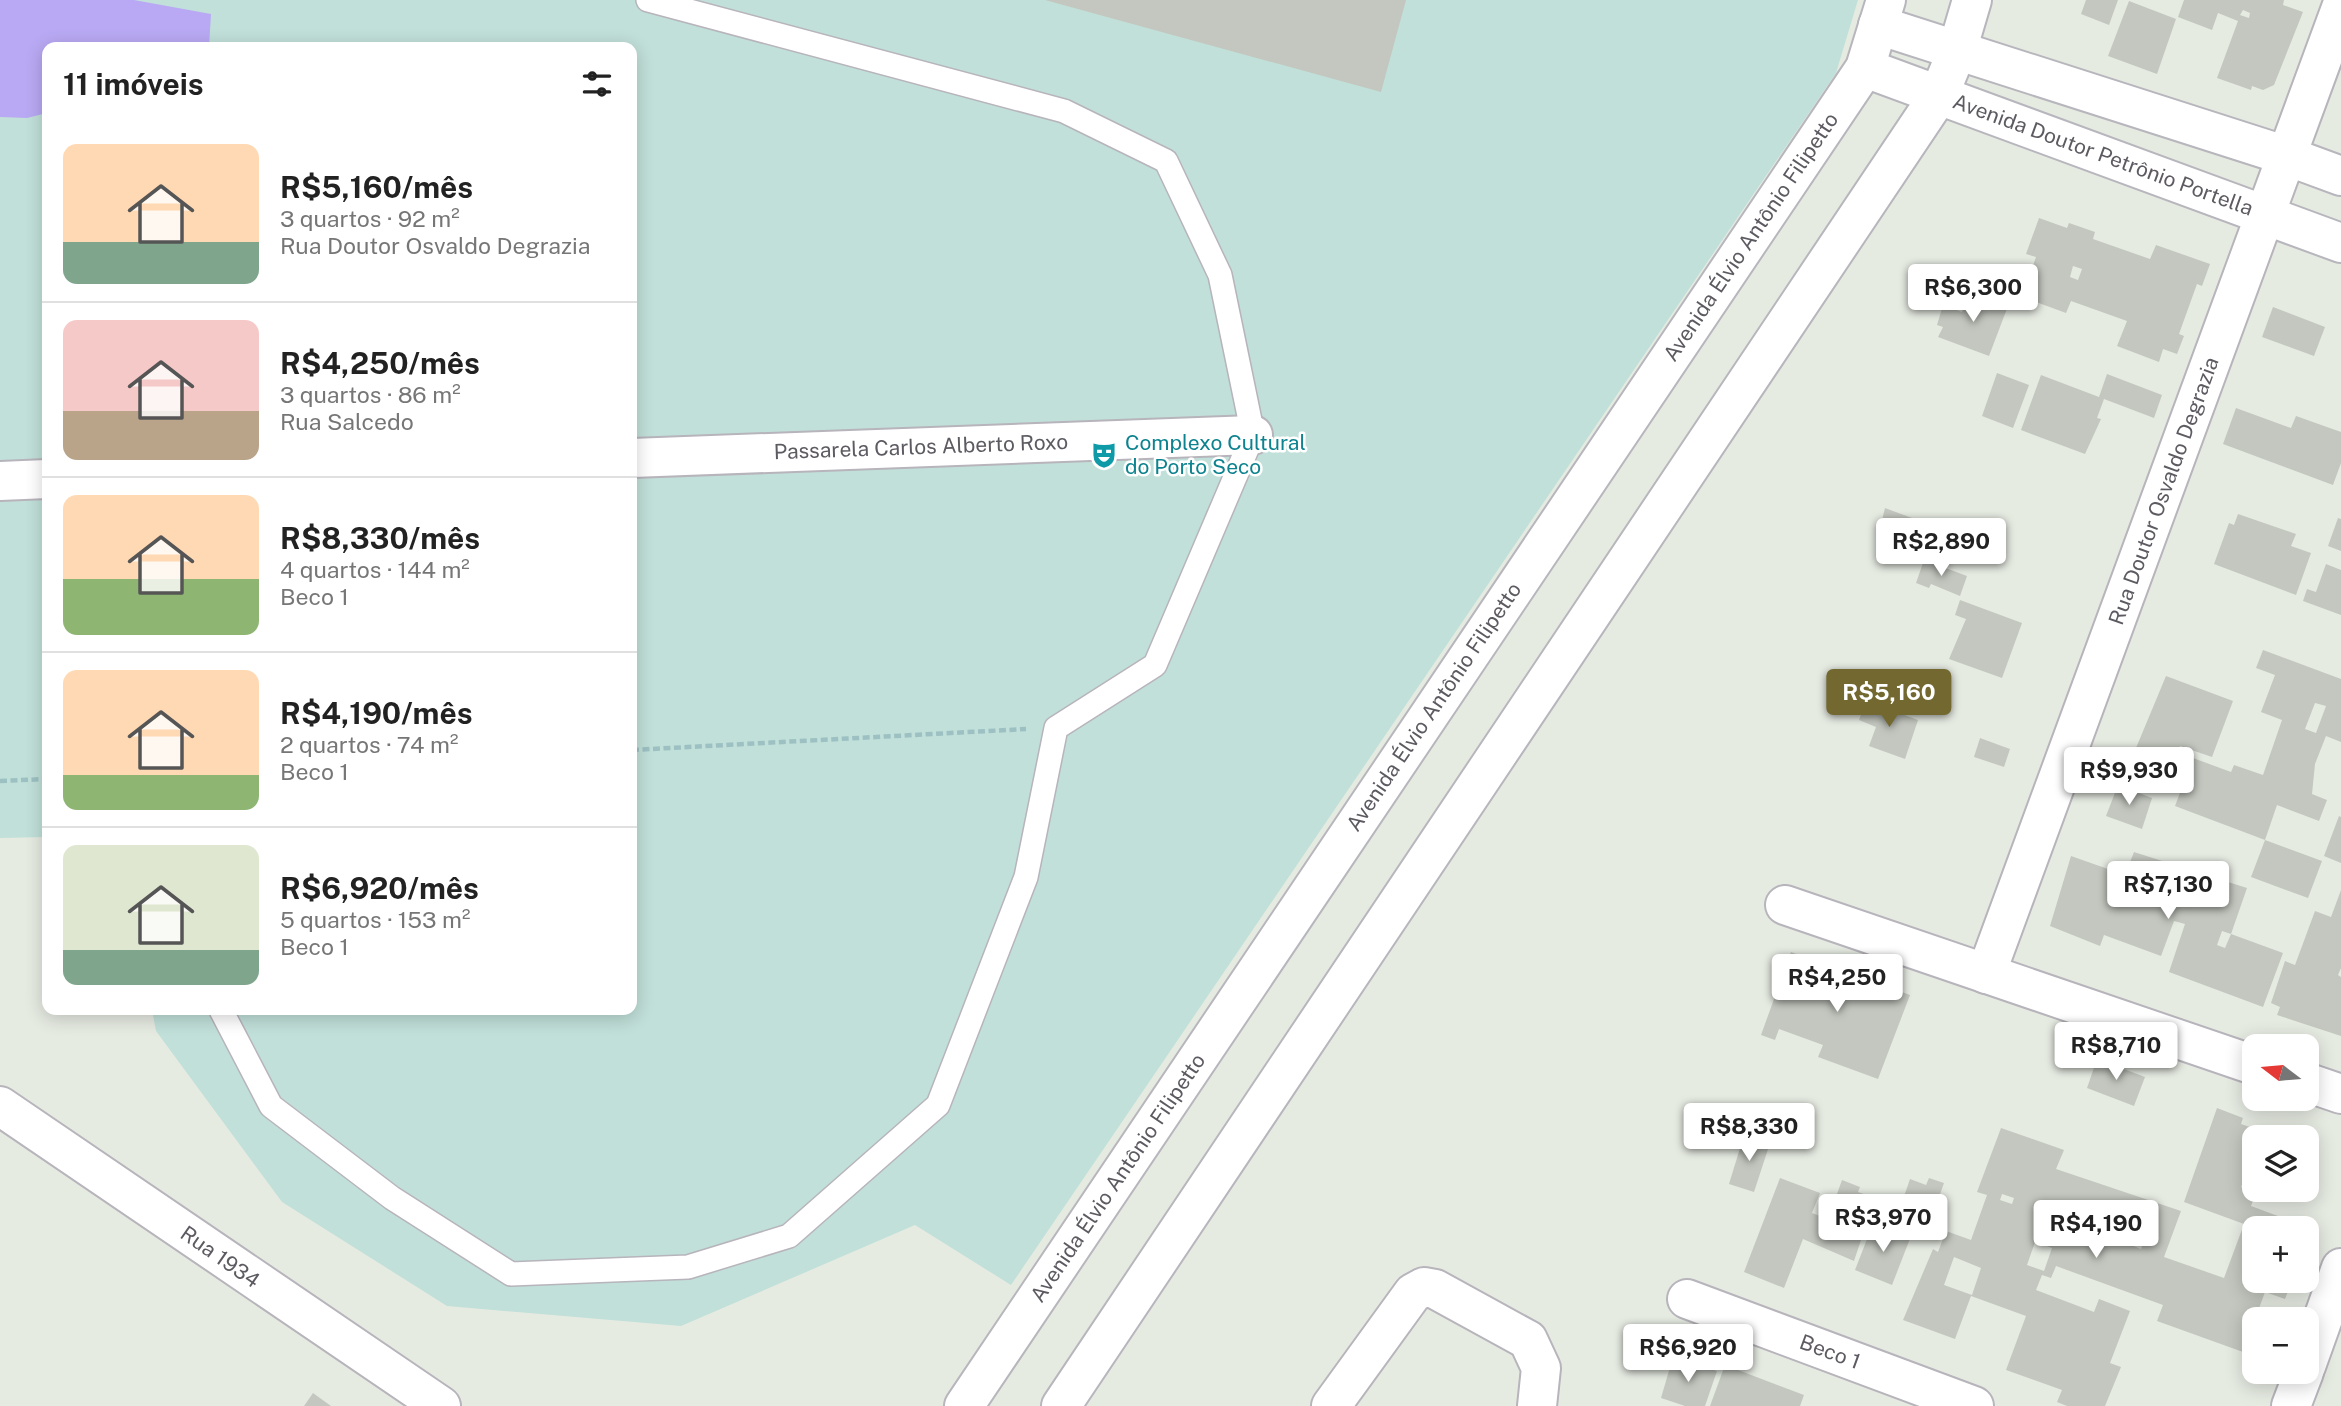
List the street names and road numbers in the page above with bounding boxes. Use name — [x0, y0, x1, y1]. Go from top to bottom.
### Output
street label: Avenida Doutor Petrônio Portella — [1950, 88, 2257, 221]
street label: Avenida Élvio Antônio Filipetto — [1658, 108, 1843, 366]
street label: Rua Doutor Osvaldo Degrazia — [2103, 353, 2224, 628]
street label: Passarela Carlos Alberto Roxo — [773, 429, 1069, 464]
street label: Avenida Élvio Antônio Filipetto — [1341, 578, 1526, 836]
street label: Avenida Élvio Antônio Filipetto — [1025, 1049, 1210, 1307]
street label: Rua 1934 — [176, 1220, 265, 1293]
street label: Beco 1 — [1796, 1329, 1864, 1374]

